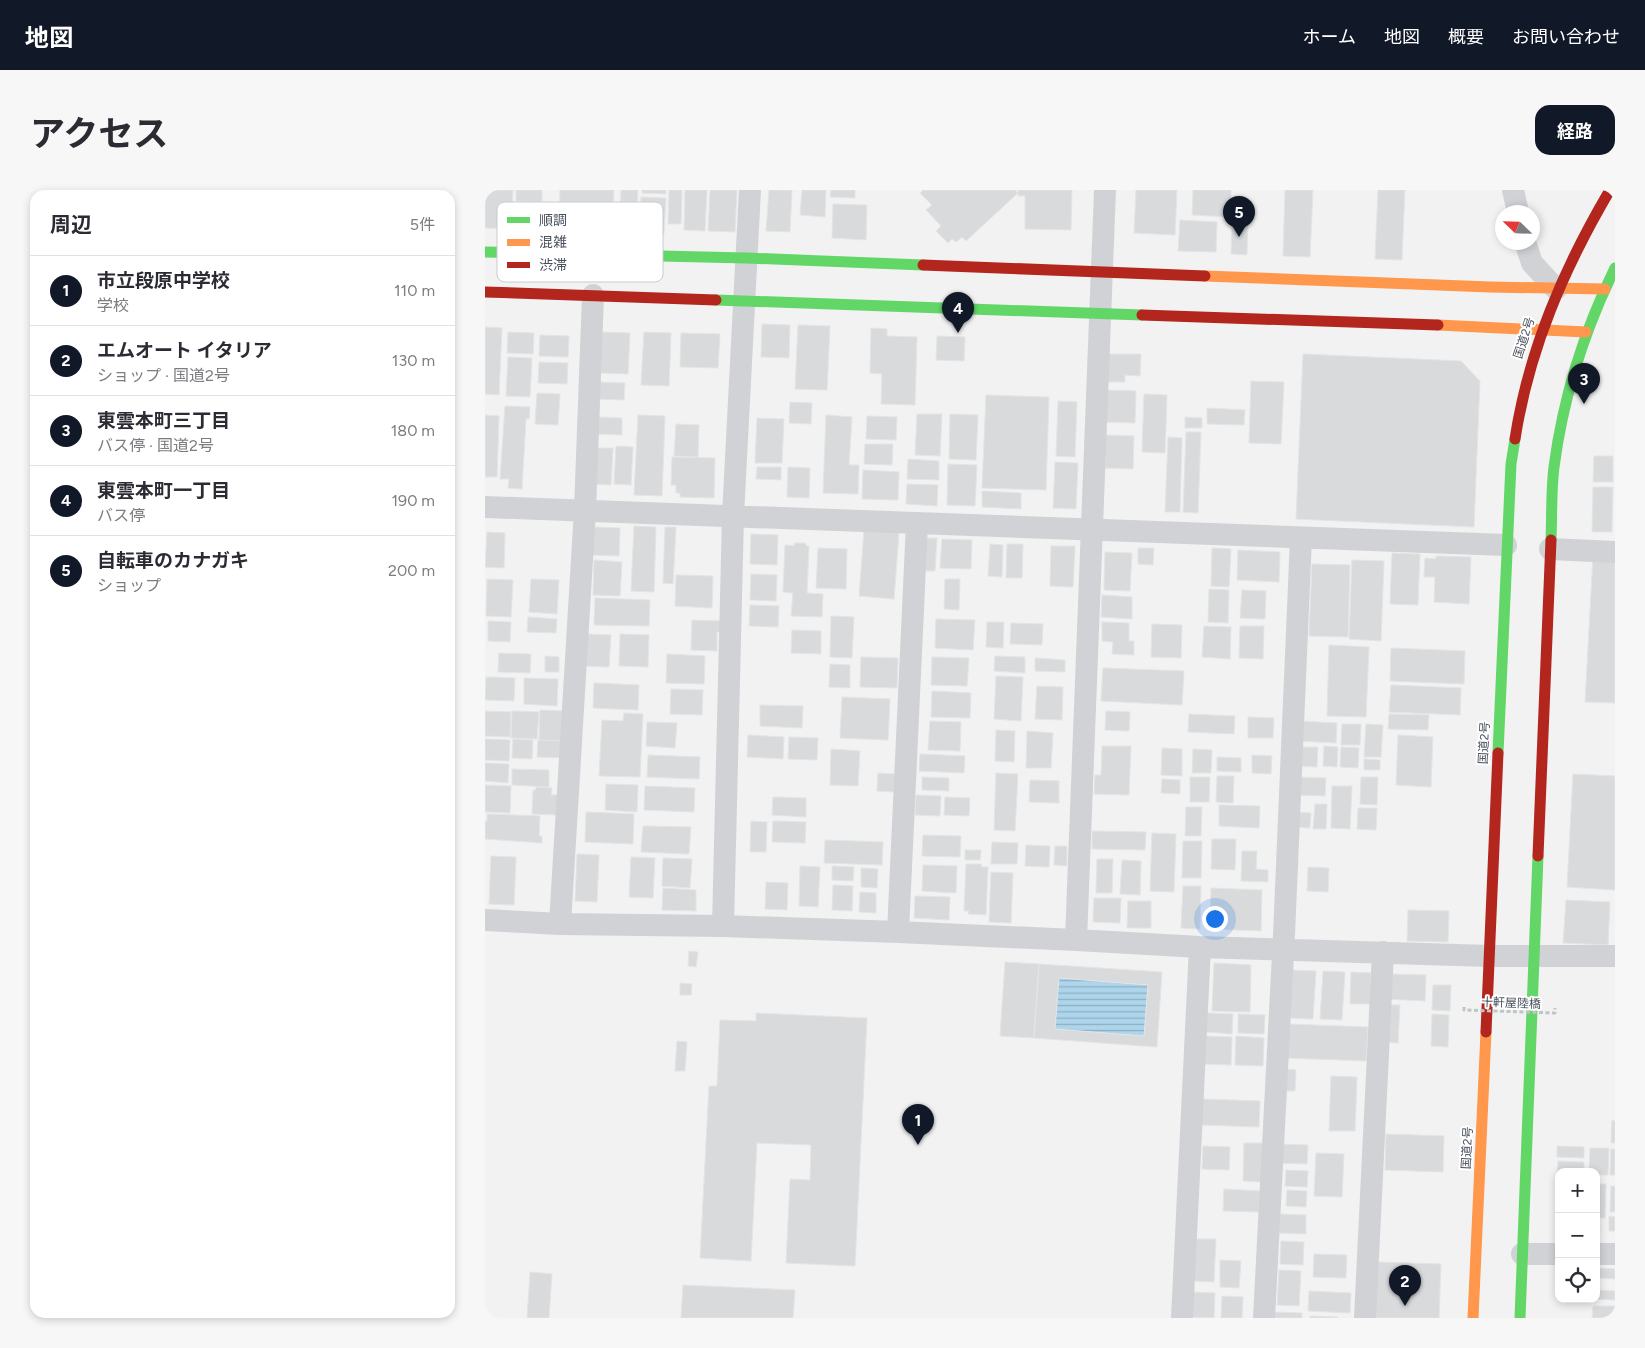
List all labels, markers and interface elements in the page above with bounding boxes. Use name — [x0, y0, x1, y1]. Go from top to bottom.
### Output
text: 地図 — [25, 23, 73, 52]
text: ホーム — [1303, 26, 1356, 48]
text: 地図 — [1384, 26, 1420, 48]
text: 概要 — [1448, 26, 1484, 48]
text: お問い合わせ — [1512, 26, 1620, 48]
button: 経路 — [1535, 105, 1615, 155]
text: アクセス — [30, 113, 168, 155]
pin: 5 — [1223, 196, 1255, 237]
legend — [497, 202, 663, 282]
north arrow — [1495, 205, 1540, 250]
text: 周辺 — [50, 212, 92, 237]
text: 順調 — [539, 212, 567, 229]
text: 5件 — [410, 215, 435, 234]
text: 混雑 — [539, 234, 567, 251]
text: 渋滞 — [539, 257, 567, 274]
text: 市立段原中学校 — [97, 269, 230, 292]
text: 1 — [63, 281, 69, 300]
text: 110 m — [394, 281, 435, 300]
pin: 4 — [942, 292, 974, 333]
text: 学校 — [97, 296, 129, 315]
street label: 国道2号 — [1511, 316, 1537, 360]
text: エムオート イタリア — [97, 339, 272, 362]
text: 2 — [61, 351, 71, 370]
text: 130 m — [392, 351, 435, 370]
pin: 3 — [1568, 363, 1600, 404]
text: ショップ · 国道2号 — [97, 366, 230, 385]
text: 東雲本町三丁目 — [97, 409, 230, 432]
text: 3 — [62, 421, 70, 440]
text: 180 m — [391, 421, 435, 440]
text: バス停 · 国道2号 — [97, 436, 214, 455]
text: 東雲本町一丁目 — [97, 479, 230, 502]
text: 4 — [61, 491, 71, 510]
text: 190 m — [392, 491, 435, 510]
text: バス停 — [97, 506, 145, 525]
text: 自転車のカナガキ — [97, 549, 249, 572]
text: 5 — [61, 561, 71, 580]
text: 200 m — [388, 561, 435, 580]
text: ショップ — [97, 576, 161, 595]
street label: 国道2号 — [1476, 721, 1492, 765]
your location — [1202, 906, 1228, 932]
street label: 十軒屋陸橋 — [1481, 995, 1541, 1011]
pin: 1 — [902, 1104, 934, 1145]
street label: 国道2号 — [1459, 1126, 1475, 1170]
map controls — [1555, 1168, 1600, 1303]
button: + — [1555, 1168, 1600, 1213]
button: − — [1555, 1213, 1600, 1258]
button: locate — [1555, 1258, 1600, 1303]
pin: 2 — [1389, 1265, 1421, 1306]

